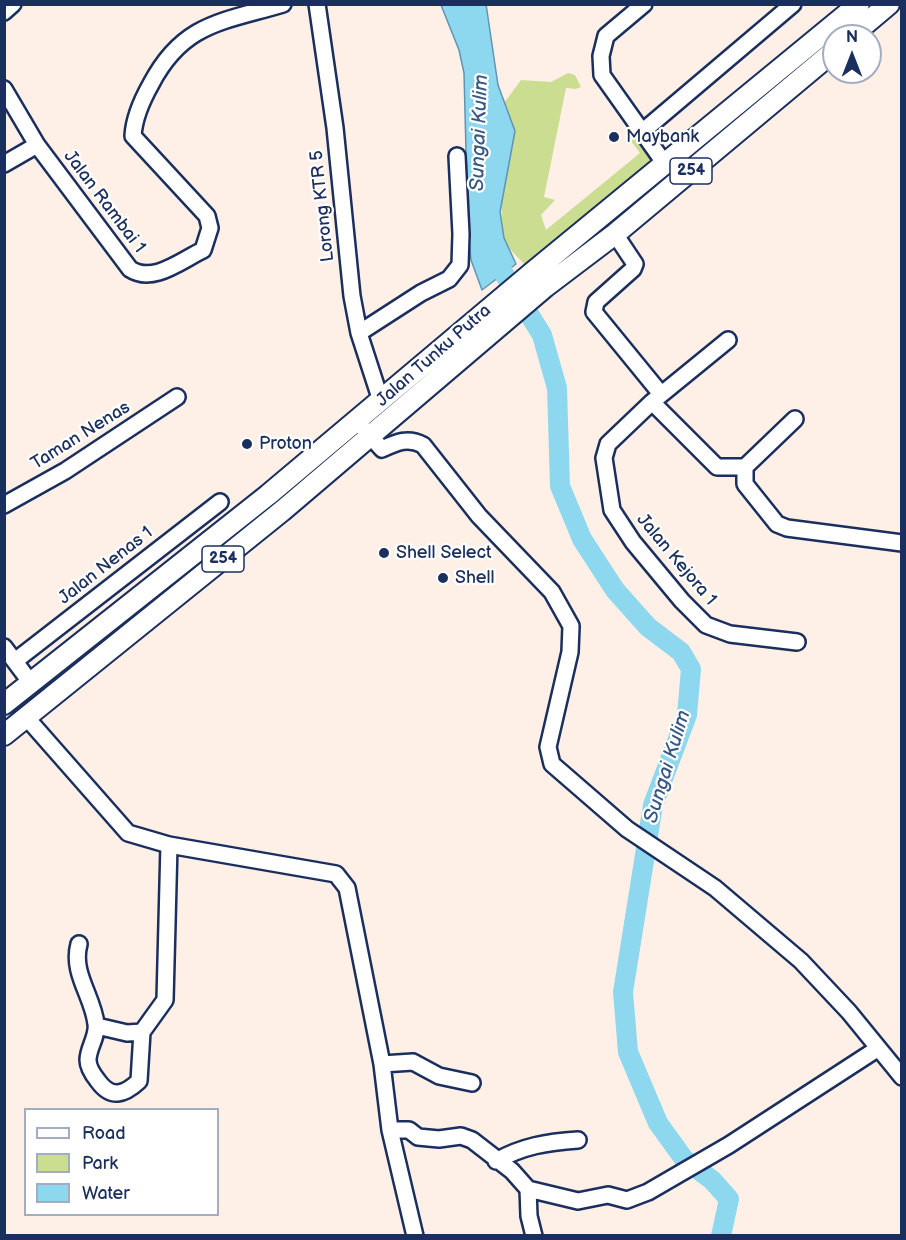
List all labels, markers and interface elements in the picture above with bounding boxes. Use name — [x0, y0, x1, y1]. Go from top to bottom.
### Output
north arrow — [822, 24, 882, 84]
text: N — [846, 28, 858, 47]
water label: Sungai Kulim — [466, 74, 494, 192]
place label: Maybank — [626, 126, 699, 148]
marker: Maybank — [607, 130, 621, 144]
street label: Jalan Rambai 1 — [58, 147, 150, 257]
street label: Lorong KTR 5 — [306, 149, 340, 263]
road number: 254 — [670, 158, 712, 184]
street label: Jalan Tunku Putra — [372, 300, 496, 412]
street label: Taman Nenas — [28, 397, 134, 475]
place label: Proton — [259, 433, 312, 455]
marker: Proton — [240, 437, 254, 451]
street label: Jalan Kejora 1 — [631, 510, 721, 610]
street label: Jalan Nenas 1 — [55, 523, 157, 609]
place label: Shell Select — [396, 542, 492, 564]
road number: 254 — [202, 546, 244, 572]
marker: Shell Select — [377, 546, 391, 560]
place label: Shell — [455, 567, 495, 589]
marker: Shell — [436, 571, 450, 585]
water label: Sungai Kulim — [639, 708, 697, 826]
legend — [24, 1108, 219, 1216]
text: Road — [82, 1123, 126, 1144]
text: Park — [82, 1153, 118, 1174]
text: Water — [82, 1183, 130, 1204]

